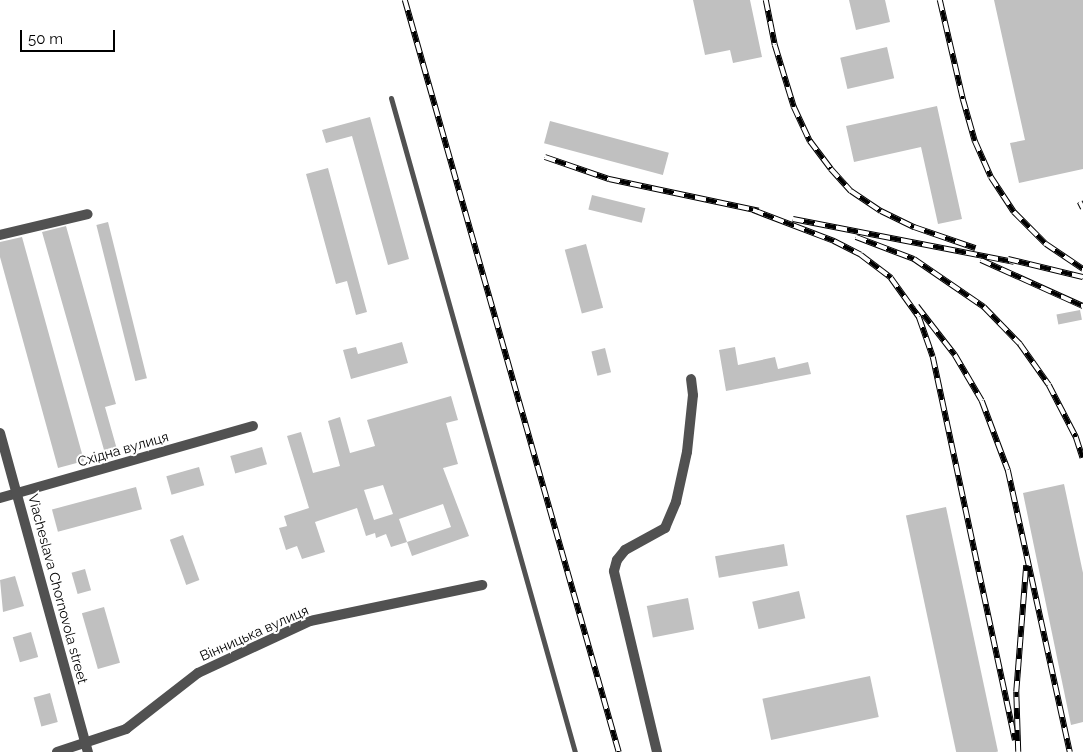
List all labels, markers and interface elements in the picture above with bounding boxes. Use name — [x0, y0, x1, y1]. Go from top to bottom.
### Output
scale bar — [22, 20, 118, 52]
text: 50 m — [28, 30, 63, 48]
street label: Східна вулиця — [76, 428, 170, 470]
street label: Viacheslava Chornovola street — [25, 492, 91, 686]
street label: Вінницька вулиця — [197, 602, 311, 664]

